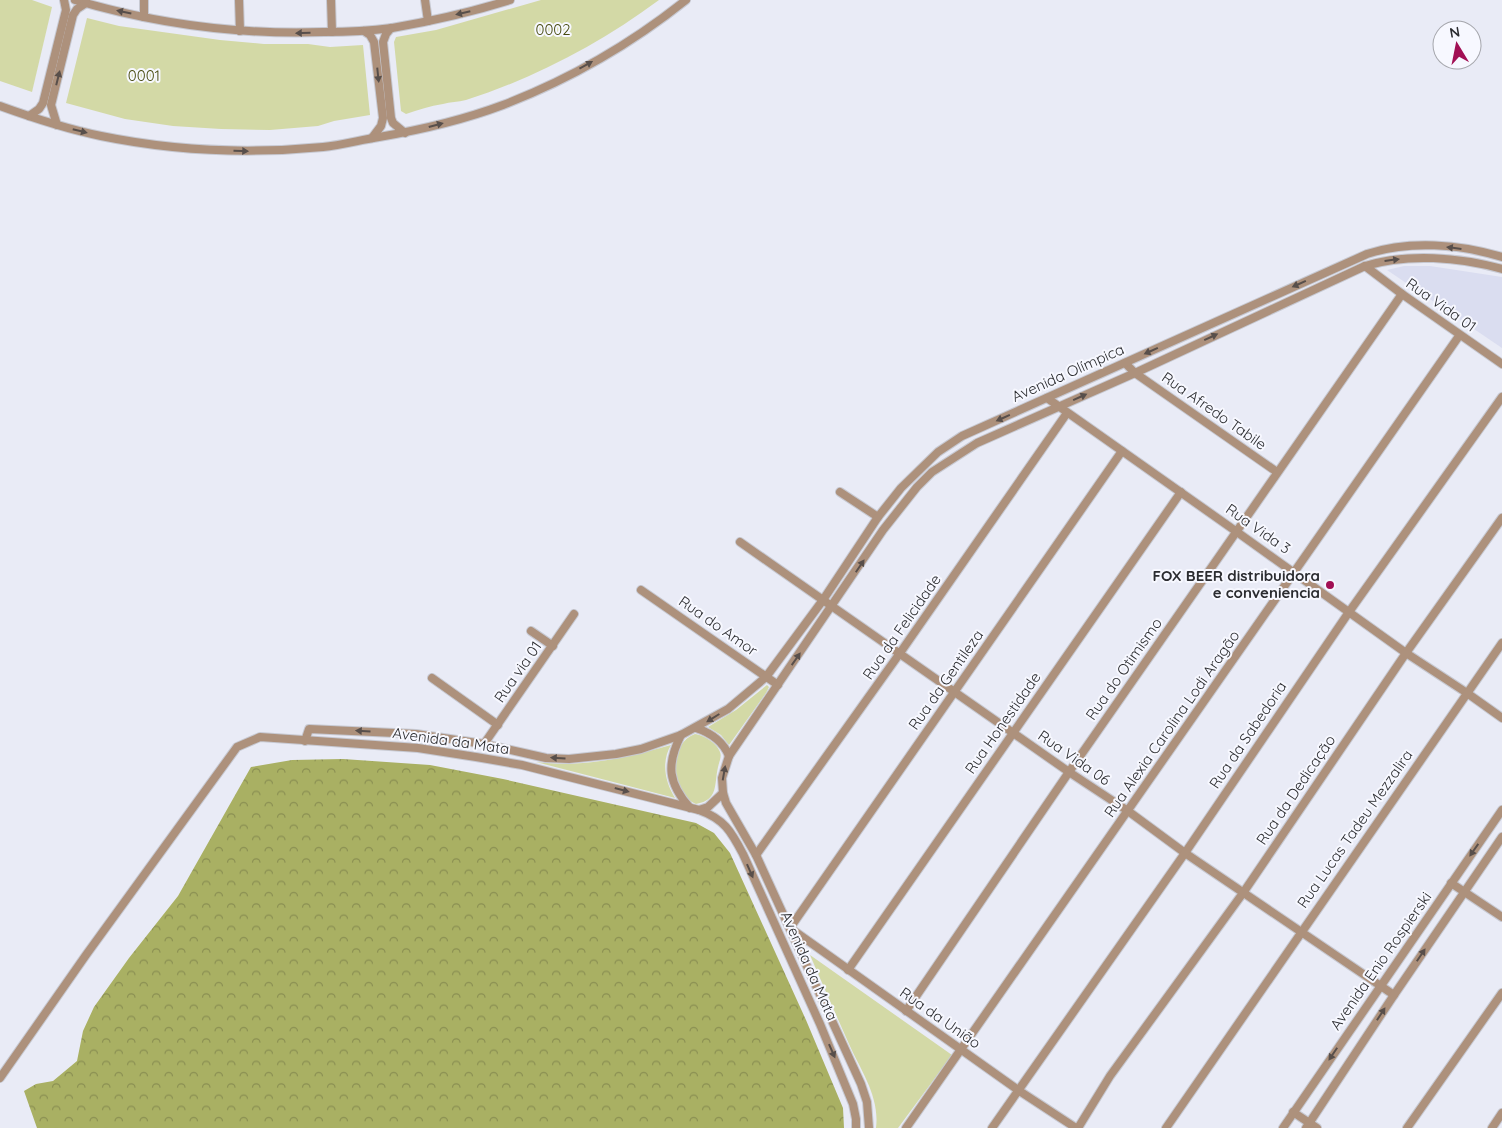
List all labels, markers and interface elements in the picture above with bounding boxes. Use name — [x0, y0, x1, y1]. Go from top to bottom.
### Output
one-way arrow — [116, 8, 132, 16]
one-way arrow — [456, 9, 471, 17]
park label: 0002 — [535, 20, 571, 39]
north arrow — [1432, 20, 1482, 70]
text: N — [1448, 22, 1461, 42]
one-way arrow — [294, 29, 310, 37]
one-way arrow — [580, 61, 593, 70]
park label: 0001 — [128, 66, 160, 85]
one-way arrow — [374, 67, 382, 83]
one-way arrow — [54, 70, 62, 85]
one-way arrow — [428, 121, 443, 129]
one-way arrow — [72, 127, 87, 135]
one-way arrow — [233, 147, 249, 155]
one-way arrow — [1446, 244, 1462, 252]
one-way arrow — [1385, 256, 1401, 264]
street label: Rua Vida 01 — [1402, 273, 1480, 336]
one-way arrow — [1292, 281, 1306, 289]
one-way arrow — [1204, 333, 1218, 341]
street label: Avenida Olímpica — [1009, 339, 1127, 406]
one-way arrow — [1144, 347, 1158, 355]
street label: Rua Afredo Tabile — [1158, 367, 1270, 454]
one-way arrow — [1073, 392, 1087, 400]
one-way arrow — [996, 414, 1010, 422]
street label: Rua Vida 3 — [1222, 499, 1295, 558]
one-way arrow — [855, 559, 864, 572]
place label: FOX BEER distribuidora e conveniencia — [1153, 566, 1320, 602]
street label: Rua da Felicidade — [858, 570, 945, 683]
marker: FOX BEER distribuidora e conveniencia — [1324, 579, 1336, 591]
street label: Rua do Amor — [675, 591, 762, 660]
street label: Rua do Otimismo — [1081, 614, 1166, 723]
street label: Rua da Gentileza — [904, 626, 987, 733]
street label: Rua Alexia Carolina Lodi Aragão — [1100, 627, 1244, 821]
street label: Rua via 01 — [490, 637, 546, 706]
one-way arrow — [791, 652, 801, 666]
street label: Rua Honestidade — [960, 668, 1045, 777]
street label: Rua da Sabedoria — [1205, 678, 1290, 792]
one-way arrow — [706, 713, 720, 722]
street label: Avenida da Mata — [391, 723, 511, 758]
street label: Rua Vida 06 — [1034, 726, 1114, 789]
one-way arrow — [355, 727, 371, 735]
street label: Rua da Dedicação — [1252, 731, 1339, 848]
street label: Rua Lucas Tadeu Mezzalira — [1293, 746, 1416, 911]
one-way arrow — [550, 754, 566, 762]
one-way arrow — [720, 765, 728, 781]
one-way arrow — [615, 786, 630, 794]
one-way arrow — [1469, 844, 1479, 857]
one-way arrow — [747, 864, 755, 878]
street label: Avenida Enio Rospierski — [1326, 888, 1435, 1033]
street label: Avenida da Mata — [777, 908, 842, 1023]
one-way arrow — [1416, 948, 1426, 961]
street label: Rua da União — [896, 983, 984, 1053]
one-way arrow — [1376, 1008, 1386, 1021]
one-way arrow — [828, 1044, 836, 1058]
one-way arrow — [1328, 1047, 1338, 1061]

